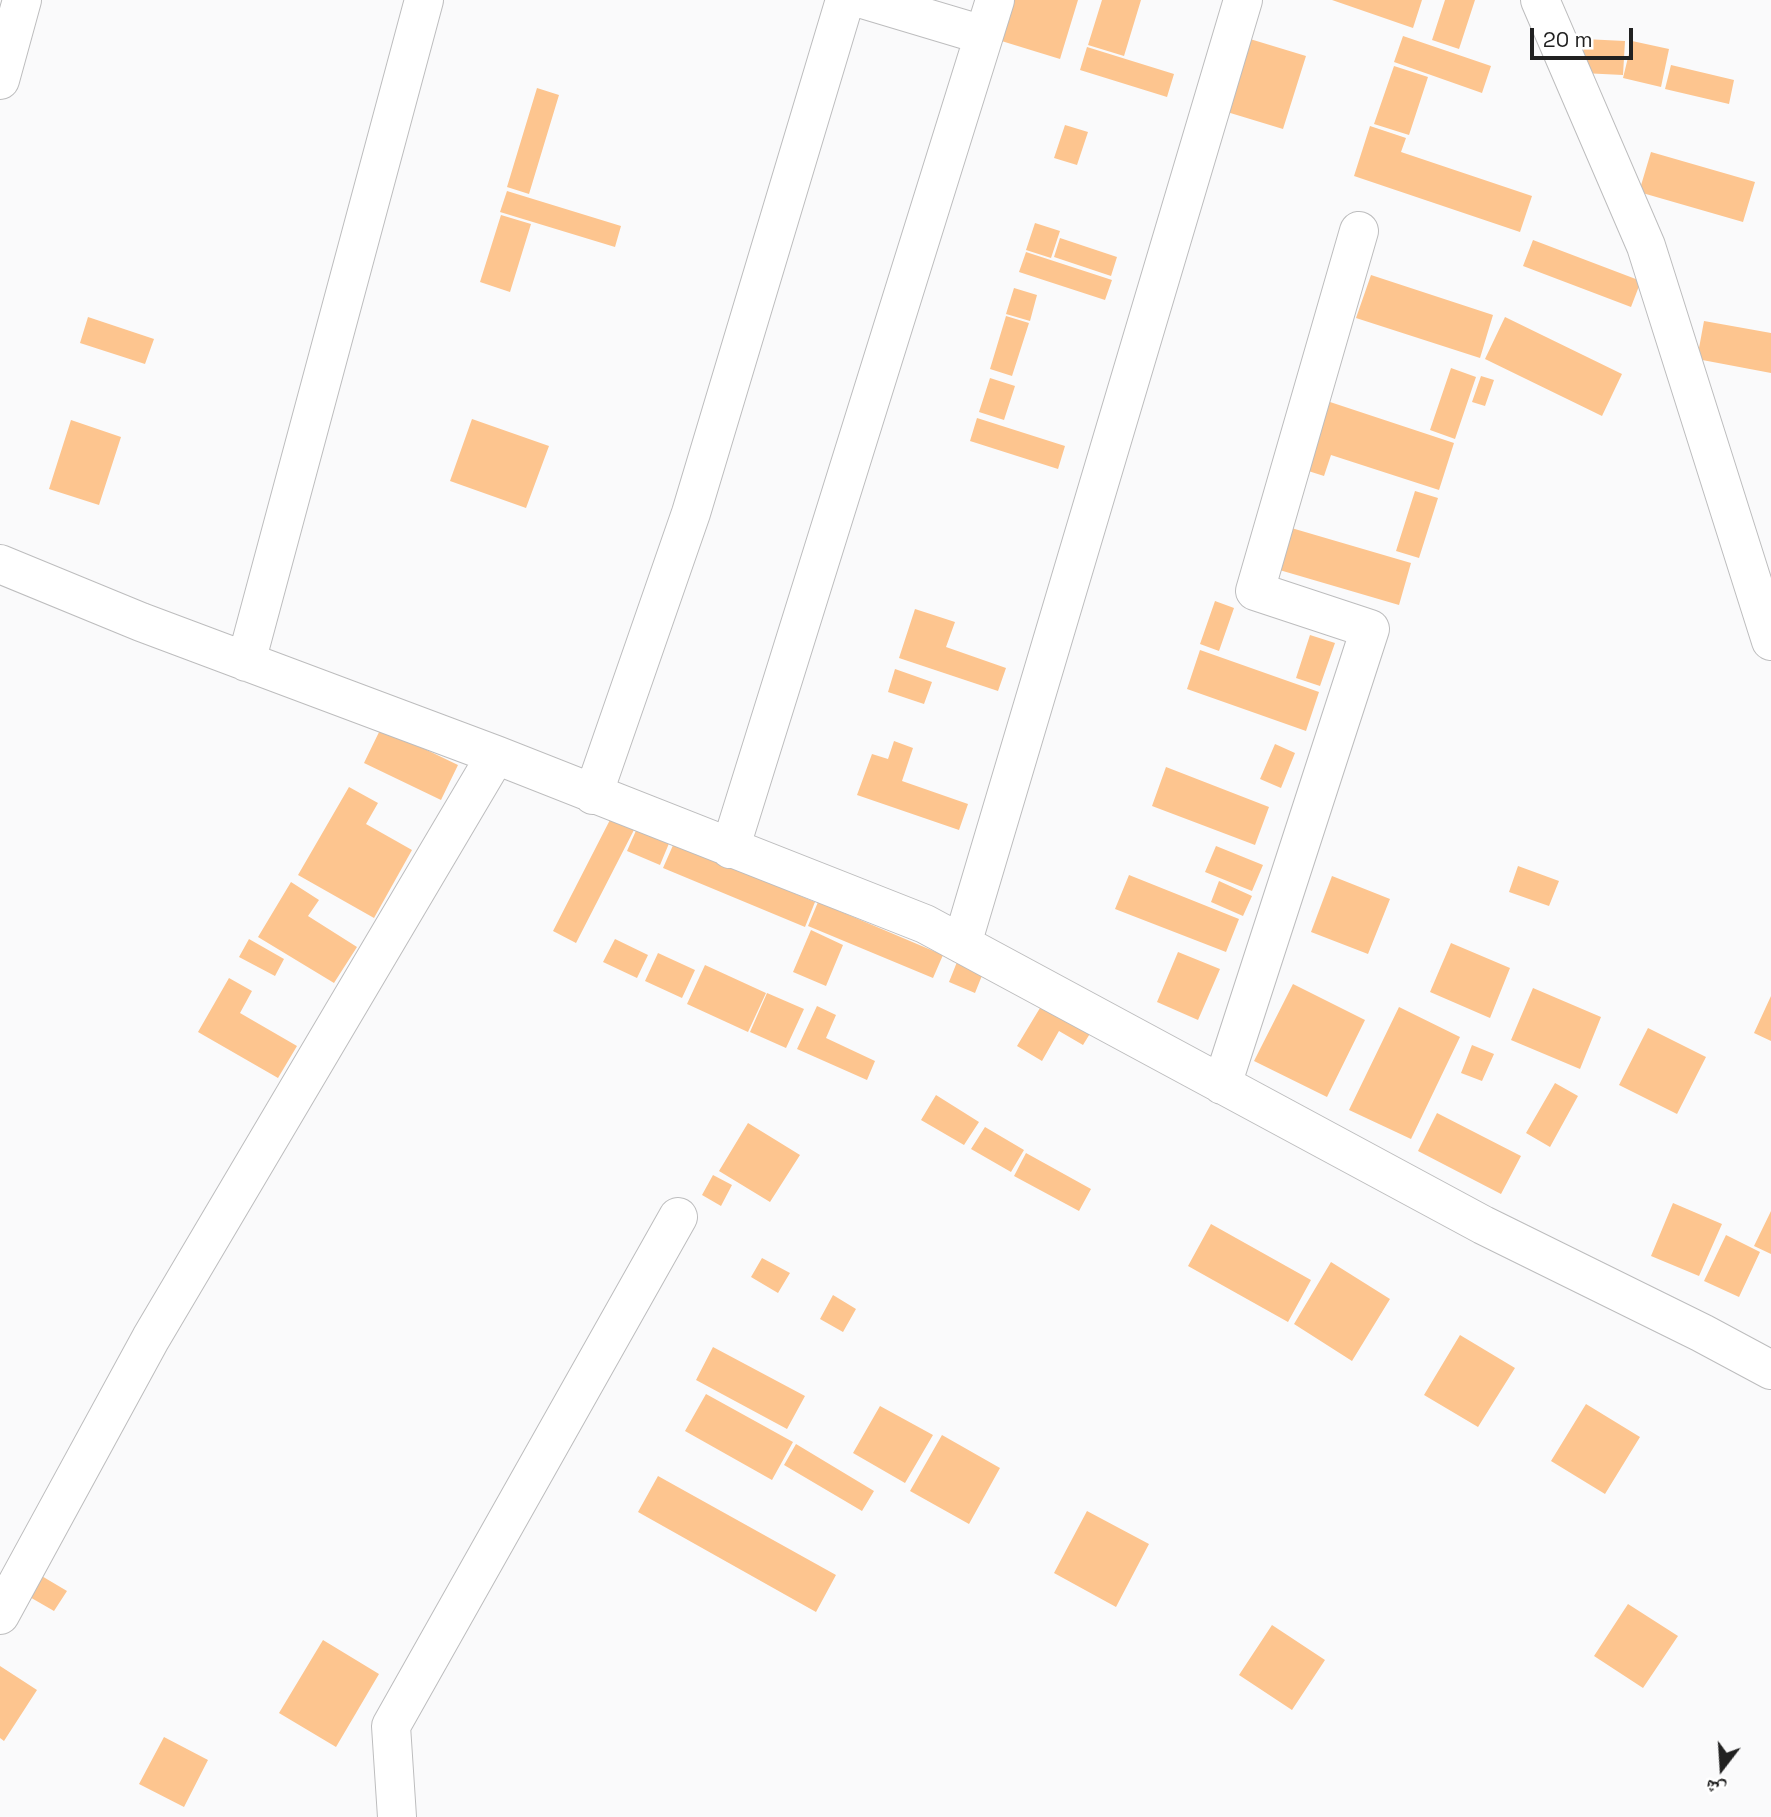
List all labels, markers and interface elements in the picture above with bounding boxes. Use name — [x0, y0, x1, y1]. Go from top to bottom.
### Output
scale bar — [1533, 14, 1636, 58]
text: 20 m — [1543, 26, 1593, 53]
north arrow — [1687, 1733, 1757, 1803]
text: ش — [1702, 1774, 1729, 1803]

